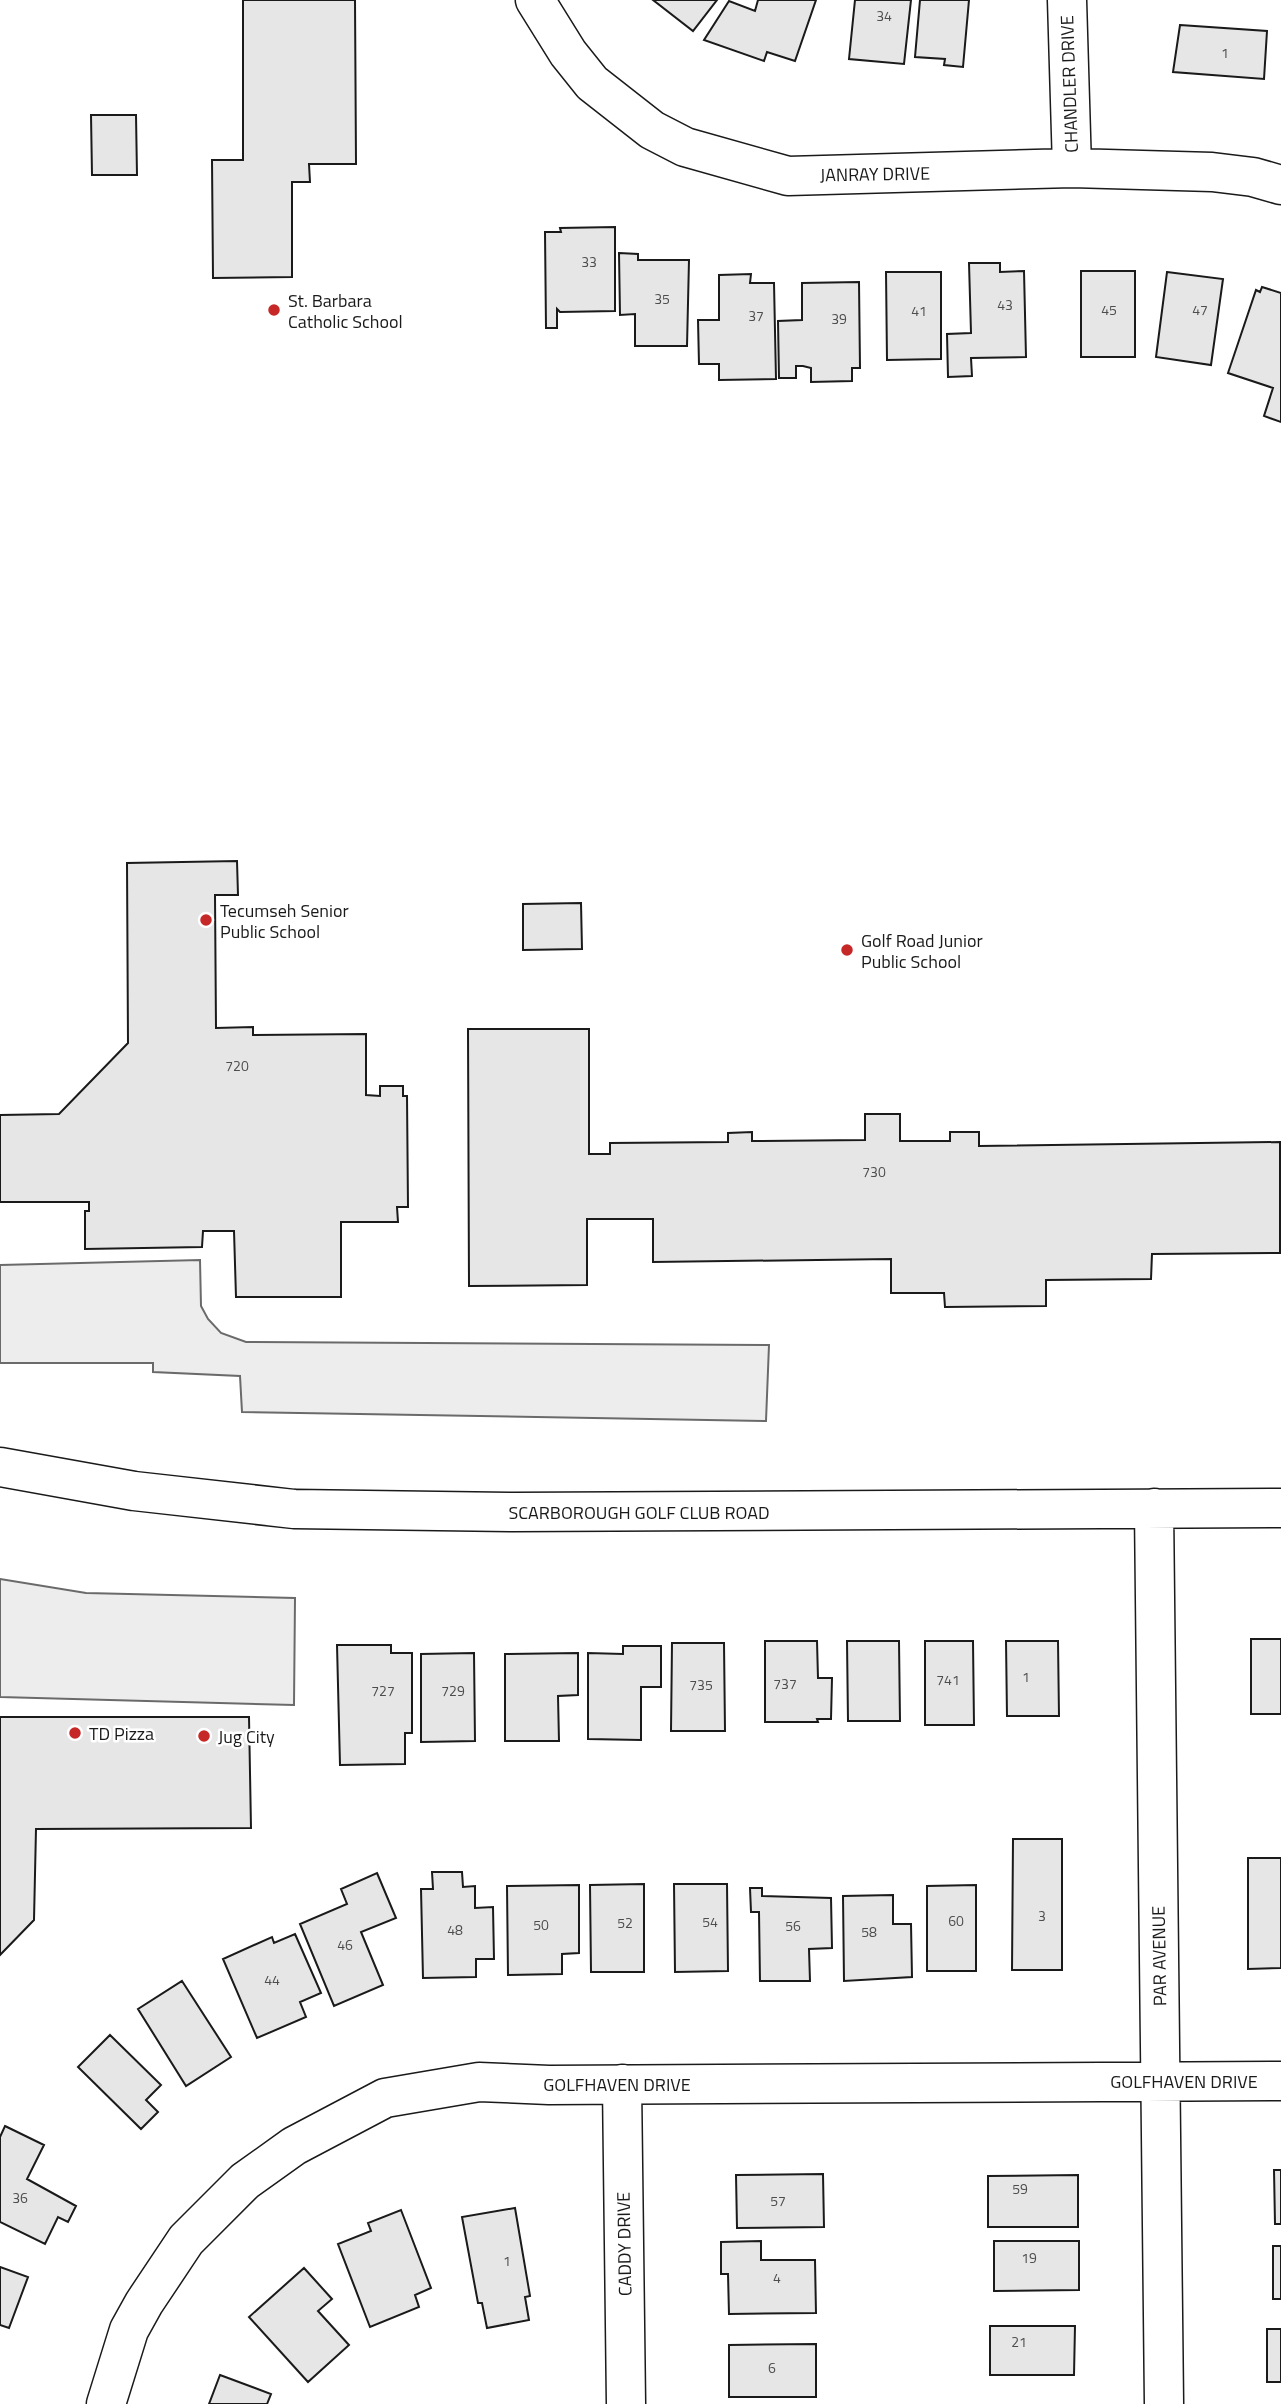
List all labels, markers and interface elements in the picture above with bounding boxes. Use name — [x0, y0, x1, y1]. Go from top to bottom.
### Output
house number: 34 — [876, 5, 892, 26]
street label: CHANDLER DRIVE — [1053, 15, 1085, 153]
house number: 1 — [1221, 42, 1229, 63]
street label: JANRAY DRIVE — [820, 160, 930, 188]
house number: 33 — [581, 251, 597, 272]
place label: St. Barbara Catholic School — [288, 287, 403, 335]
house number: 35 — [654, 288, 670, 309]
house number: 43 — [997, 294, 1013, 315]
house number: 45 — [1101, 299, 1117, 320]
house number: 47 — [1192, 299, 1208, 320]
house number: 41 — [911, 300, 927, 321]
marker: St. Barbara Catholic School — [266, 302, 282, 318]
house number: 37 — [748, 305, 764, 326]
house number: 39 — [831, 308, 847, 329]
place label: Tecumseh Senior Public School — [220, 897, 349, 945]
marker: Tecumseh Senior Public School — [198, 912, 214, 928]
place label: Golf Road Junior Public School — [861, 927, 983, 975]
marker: Golf Road Junior Public School — [839, 942, 855, 958]
house number: 720 — [225, 1055, 249, 1076]
house number: 730 — [862, 1161, 886, 1182]
street label: SCARBOROUGH GOLF CLUB ROAD — [508, 1499, 770, 1526]
house number: 1 — [1022, 1666, 1030, 1687]
house number: 741 — [936, 1669, 960, 1690]
house number: 737 — [773, 1673, 797, 1694]
house number: 735 — [689, 1674, 713, 1695]
house number: 727 — [371, 1680, 395, 1701]
house number: 729 — [441, 1680, 465, 1701]
place label: TD Pizza — [89, 1720, 154, 1747]
place label: Jug City — [218, 1723, 275, 1750]
marker: TD Pizza — [67, 1725, 83, 1741]
marker: Jug City — [196, 1728, 212, 1744]
house number: 3 — [1038, 1905, 1046, 1926]
street label: PAR AVENUE — [1145, 1906, 1173, 2006]
house number: 60 — [948, 1910, 964, 1931]
house number: 54 — [702, 1911, 718, 1932]
house number: 52 — [617, 1912, 633, 1933]
house number: 50 — [533, 1914, 549, 1935]
house number: 56 — [785, 1915, 801, 1936]
house number: 48 — [447, 1919, 463, 1940]
house number: 58 — [861, 1921, 877, 1942]
house number: 46 — [337, 1934, 353, 1955]
house number: 44 — [264, 1969, 280, 1990]
street label: GOLFHAVEN DRIVE — [1110, 2068, 1258, 2095]
street label: GOLFHAVEN DRIVE — [543, 2071, 691, 2098]
house number: 59 — [1012, 2178, 1028, 2199]
house number: 36 — [12, 2187, 28, 2208]
house number: 57 — [770, 2190, 786, 2211]
street label: CADDY DRIVE — [610, 2192, 638, 2296]
house number: 19 — [1021, 2247, 1037, 2268]
house number: 1 — [503, 2250, 511, 2271]
house number: 4 — [773, 2267, 781, 2288]
house number: 21 — [1011, 2331, 1027, 2352]
house number: 6 — [768, 2357, 776, 2378]

